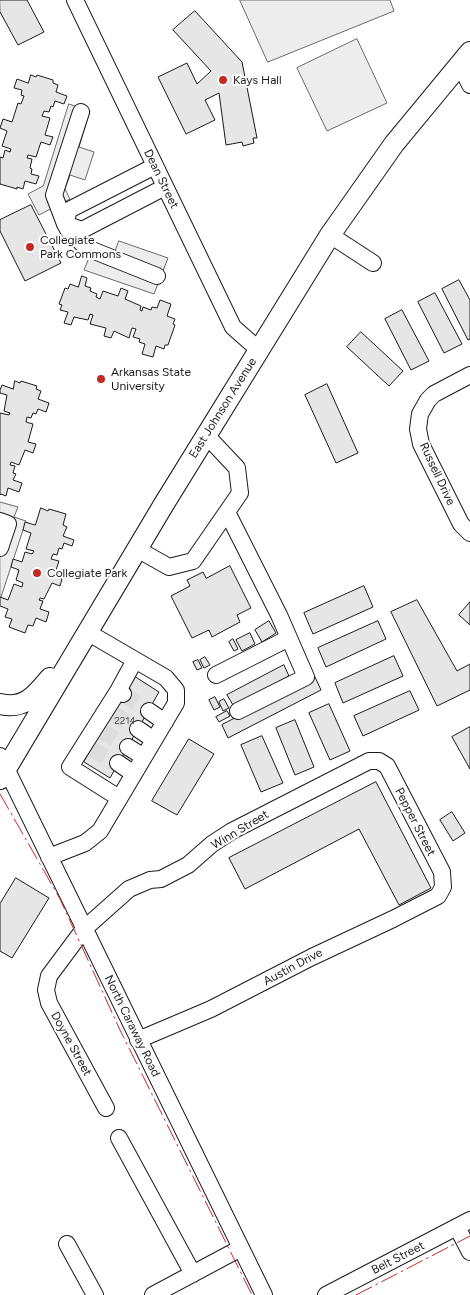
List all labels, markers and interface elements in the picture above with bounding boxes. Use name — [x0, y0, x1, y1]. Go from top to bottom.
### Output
place label: Kays Hall — [233, 73, 282, 87]
marker: Kays Hall — [217, 74, 229, 86]
street label: Dean Street — [140, 147, 182, 211]
place label: Collegiate Park Commons — [40, 233, 121, 261]
marker: Collegiate Park Commons — [24, 241, 36, 253]
street label: East Johnson Avenue — [186, 355, 260, 461]
place label: Arkansas State University — [111, 365, 191, 393]
marker: Arkansas State University — [95, 373, 107, 385]
street label: Russell Drive — [416, 440, 458, 508]
place label: Collegiate Park — [47, 566, 127, 580]
marker: Collegiate Park — [31, 567, 43, 579]
house number: 2214 — [114, 715, 136, 727]
street label: Pepper Street — [392, 785, 438, 859]
street label: Winn Street — [209, 807, 271, 853]
street label: Austin Drive — [261, 945, 325, 989]
street label: North Caraway Road — [101, 973, 163, 1079]
street label: Doyne Street — [47, 1009, 95, 1079]
street label: Belt Street — [369, 1239, 427, 1277]

